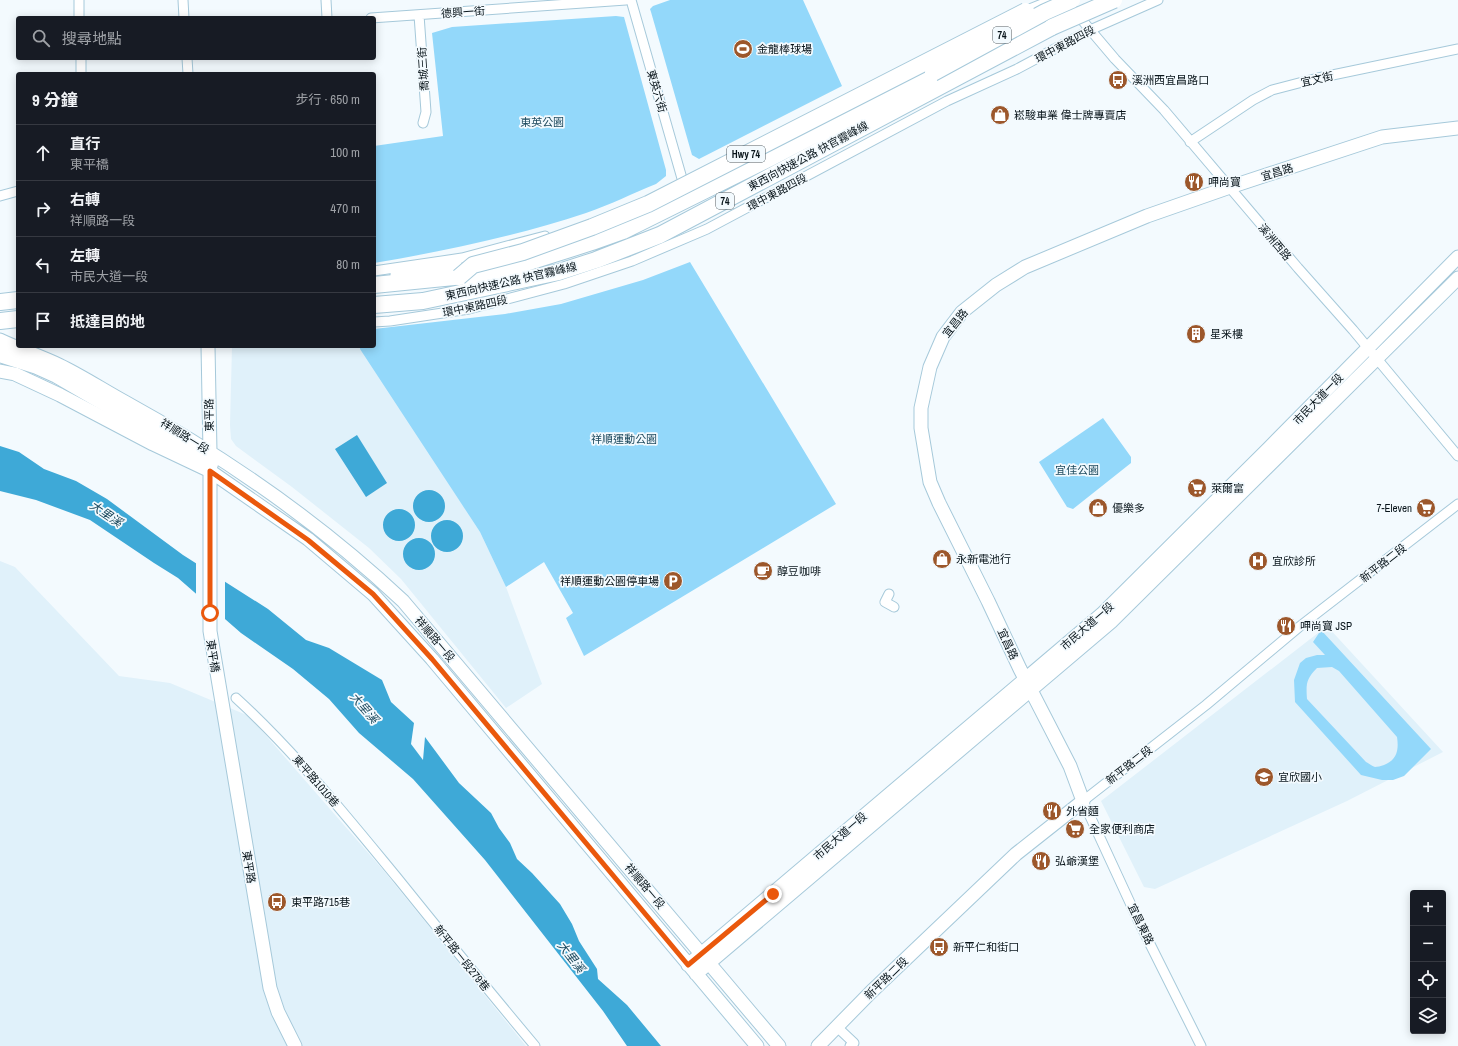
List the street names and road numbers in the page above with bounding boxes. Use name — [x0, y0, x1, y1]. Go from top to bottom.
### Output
street label: 德興一街 — [441, 3, 485, 21]
street label: 環中東路四段 — [1033, 22, 1097, 66]
road number: 74 — [993, 27, 1011, 43]
street label: 喬城三街 — [414, 47, 432, 91]
street label: 東英六街 — [644, 68, 670, 114]
street label: 宜文街 — [1299, 68, 1335, 90]
street label: 東西向快速公路 快官霧峰線 — [745, 118, 871, 194]
road number: Hwy 74 — [727, 146, 765, 162]
street label: 宜昌路 — [1259, 160, 1295, 184]
street label: 環中東路四段 — [745, 170, 809, 214]
road number: 74 — [716, 193, 734, 209]
street label: 溪洲西路 — [1255, 221, 1295, 263]
street label: 東西向快速公路 快官霧峰線 — [444, 259, 578, 303]
street label: 環中東路四段 — [441, 292, 509, 320]
street label: 宜昌路 — [939, 306, 971, 340]
street label: 市民大道一段 — [1290, 370, 1346, 428]
street label: 東平路 — [202, 398, 216, 432]
street label: 祥順路一段 — [158, 415, 212, 457]
street label: 新平路二段 — [1357, 541, 1409, 585]
street label: 市民大道一段 — [1058, 599, 1116, 653]
street label: 祥順路一段 — [412, 613, 458, 665]
street label: 宜昌路 — [995, 626, 1021, 662]
street label: 東平橋 — [204, 639, 222, 673]
street label: 新平路二段 — [1103, 743, 1155, 787]
street label: 東平路1010巷 — [290, 752, 342, 810]
street label: 市民大道一段 — [811, 809, 869, 863]
street label: 東平路 — [240, 850, 258, 884]
street label: 祥順路一段 — [622, 860, 668, 912]
street label: 宜昌東路 — [1125, 901, 1157, 947]
street label: 新平路一段279巷 — [431, 922, 493, 994]
street label: 新平路二段 — [861, 954, 911, 1002]

